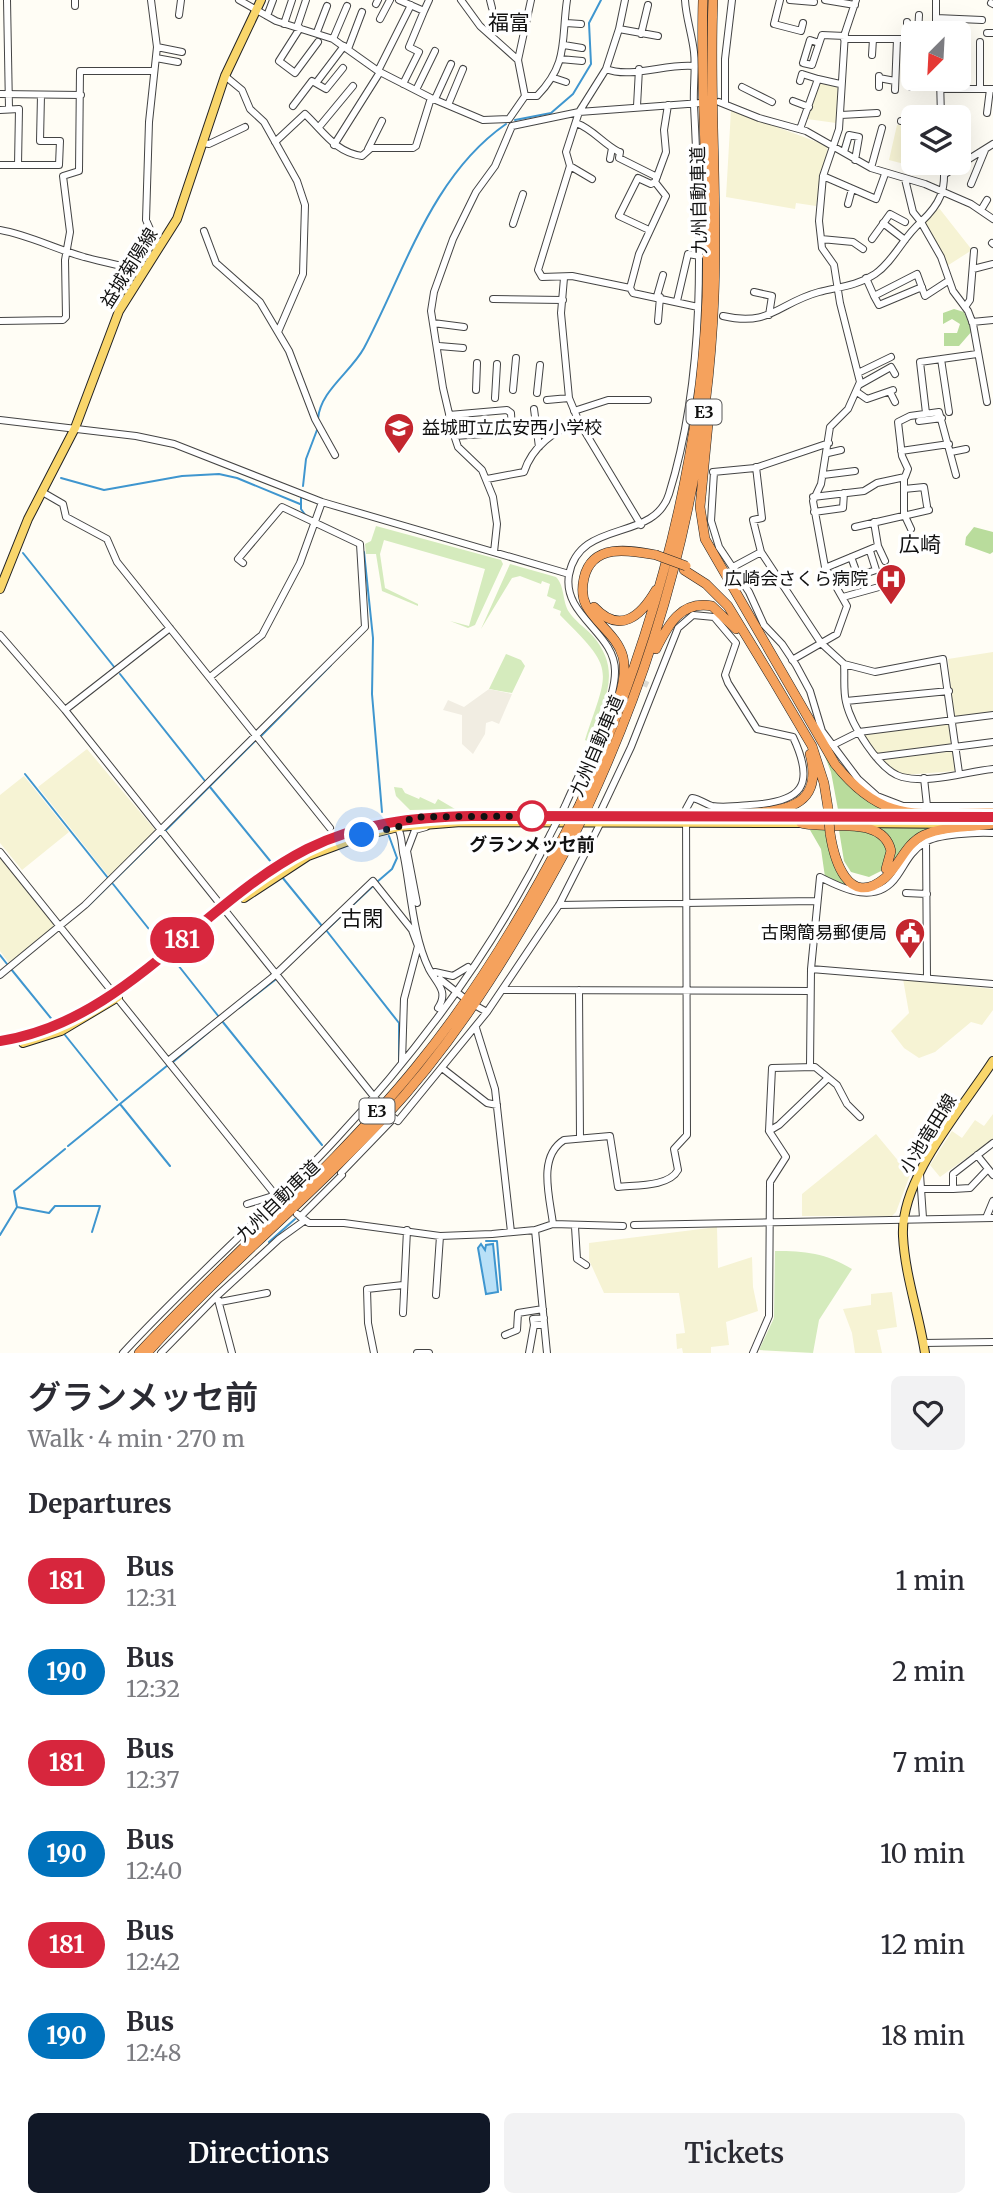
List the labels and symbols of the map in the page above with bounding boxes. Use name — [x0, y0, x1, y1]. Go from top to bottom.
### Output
district label: 福富 — [488, 9, 530, 36]
north arrow — [901, 21, 971, 91]
street label: 九州自動車道 — [686, 146, 711, 254]
street label: 益城菊陽線 — [95, 223, 162, 312]
road number: E3 — [686, 400, 722, 424]
school or university icon: 益城町立広安西小学校 — [382, 411, 416, 455]
place label: 益城町立広安西小学校 — [422, 416, 602, 439]
district label: 広崎 — [899, 531, 941, 558]
hospital icon: 広崎会さくら病院 — [874, 562, 908, 606]
place label: 広崎会さくら病院 — [724, 567, 868, 590]
street label: 九州自動車道 — [565, 692, 628, 800]
marker: グランメッセ前 — [517, 801, 547, 831]
your location — [344, 817, 379, 852]
place label: グランメッセ前 — [469, 833, 595, 856]
district label: 古閑 — [341, 905, 383, 932]
public building icon: 古閑簡易郵便局 — [893, 916, 927, 960]
line badge: 181 — [142, 917, 222, 963]
place label: 古閑簡易郵便局 — [761, 921, 887, 944]
street label: 小池竜田線 — [894, 1089, 961, 1178]
road number: E3 — [360, 1098, 394, 1124]
street label: 九州自動車道 — [231, 1155, 324, 1246]

